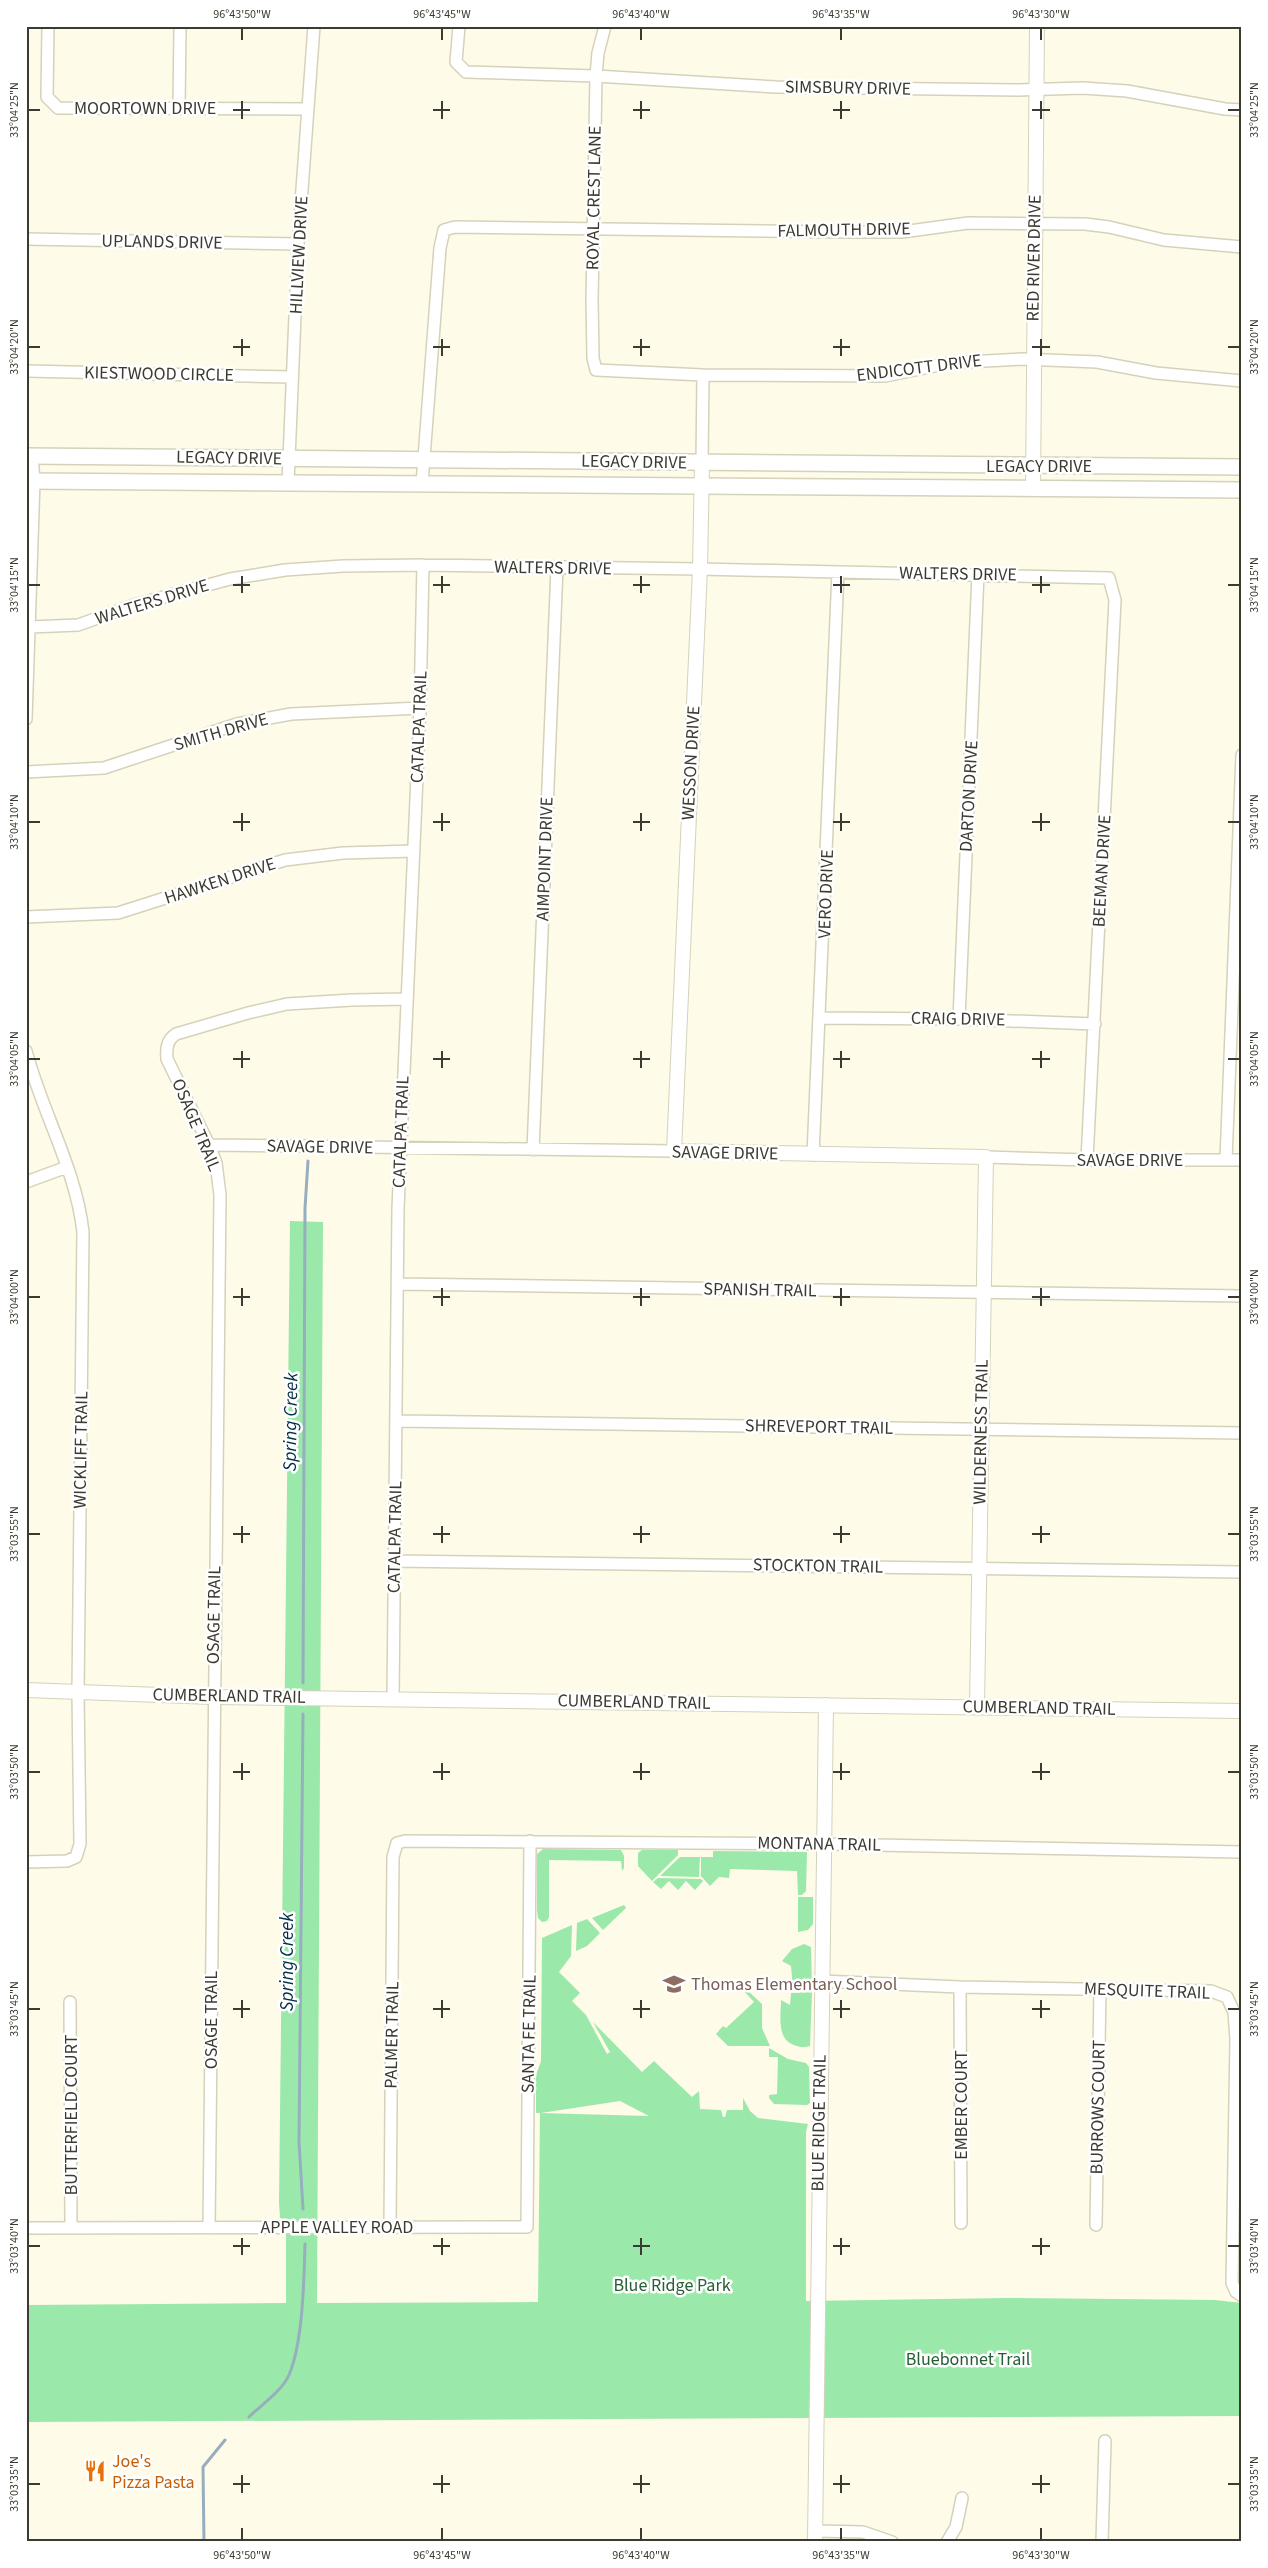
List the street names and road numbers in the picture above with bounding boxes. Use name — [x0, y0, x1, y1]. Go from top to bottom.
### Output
street label: SIMSBURY DRIVE — [785, 74, 911, 102]
street label: MOORTOWN DRIVE — [74, 96, 216, 121]
street label: ROYAL CREST LANE — [580, 126, 608, 270]
street label: RED RIVER DRIVE — [1020, 194, 1048, 322]
street label: HILLVIEW DRIVE — [283, 195, 315, 315]
street label: FALMOUTH DRIVE — [777, 216, 911, 244]
street label: UPLANDS DRIVE — [101, 228, 223, 256]
street label: ENDICOTT DRIVE — [855, 348, 983, 388]
street label: KIESTWOOD CIRCLE — [84, 360, 234, 388]
street label: LEGACY DRIVE — [176, 445, 282, 471]
street label: LEGACY DRIVE — [581, 449, 687, 475]
street label: LEGACY DRIVE — [986, 454, 1092, 479]
street label: WALTERS DRIVE — [494, 554, 612, 582]
street label: WALTERS DRIVE — [899, 560, 1017, 588]
street label: WALTERS DRIVE — [92, 573, 212, 631]
street label: CATALPA TRAIL — [405, 670, 433, 784]
street label: WESSON DRIVE — [676, 705, 706, 821]
street label: SMITH DRIVE — [171, 707, 271, 757]
street label: DARTON DRIVE — [954, 739, 984, 853]
street label: AIMPOINT DRIVE — [530, 797, 560, 921]
street label: BEEMAN DRIVE — [1087, 814, 1117, 928]
street label: VERO DRIVE — [812, 849, 840, 939]
street label: HAWKEN DRIVE — [161, 851, 279, 911]
street label: CRAIG DRIVE — [911, 1006, 1005, 1032]
street label: OSAGE TRAIL — [165, 1075, 227, 1175]
street label: CATALPA TRAIL — [387, 1075, 415, 1189]
street label: SAVAGE DRIVE — [266, 1134, 374, 1160]
street label: SAVAGE DRIVE — [671, 1140, 779, 1166]
street label: SAVAGE DRIVE — [1077, 1148, 1183, 1173]
street label: SPANISH TRAIL — [703, 1277, 817, 1303]
street label: WILDERNESS TRAIL — [967, 1359, 995, 1505]
street label: WICKLIFF TRAIL — [67, 1391, 95, 1509]
street label: SHREVEPORT TRAIL — [745, 1413, 894, 1441]
street label: CATALPA TRAIL — [382, 1480, 408, 1593]
street label: STOCKTON TRAIL — [753, 1552, 884, 1580]
street label: OSAGE TRAIL — [201, 1565, 227, 1664]
street label: CUMBERLAND TRAIL — [152, 1682, 306, 1710]
street label: CUMBERLAND TRAIL — [557, 1688, 711, 1716]
street label: CUMBERLAND TRAIL — [962, 1694, 1116, 1722]
street label: MONTANA TRAIL — [757, 1830, 881, 1858]
street label: OSAGE TRAIL — [199, 1971, 224, 2069]
street label: SANTA FE TRAIL — [515, 1974, 543, 2093]
street label: MESQUITE TRAIL — [1083, 1976, 1211, 2006]
street label: PALMER TRAIL — [379, 1981, 405, 2089]
street label: BUTTERFIELD COURT — [59, 2034, 84, 2195]
street label: BURROWS COURT — [1084, 2039, 1112, 2175]
street label: EMBER COURT — [949, 2050, 974, 2160]
street label: BLUE RIDGE TRAIL — [805, 2054, 833, 2192]
street label: APPLE VALLEY ROAD — [261, 2215, 413, 2240]

